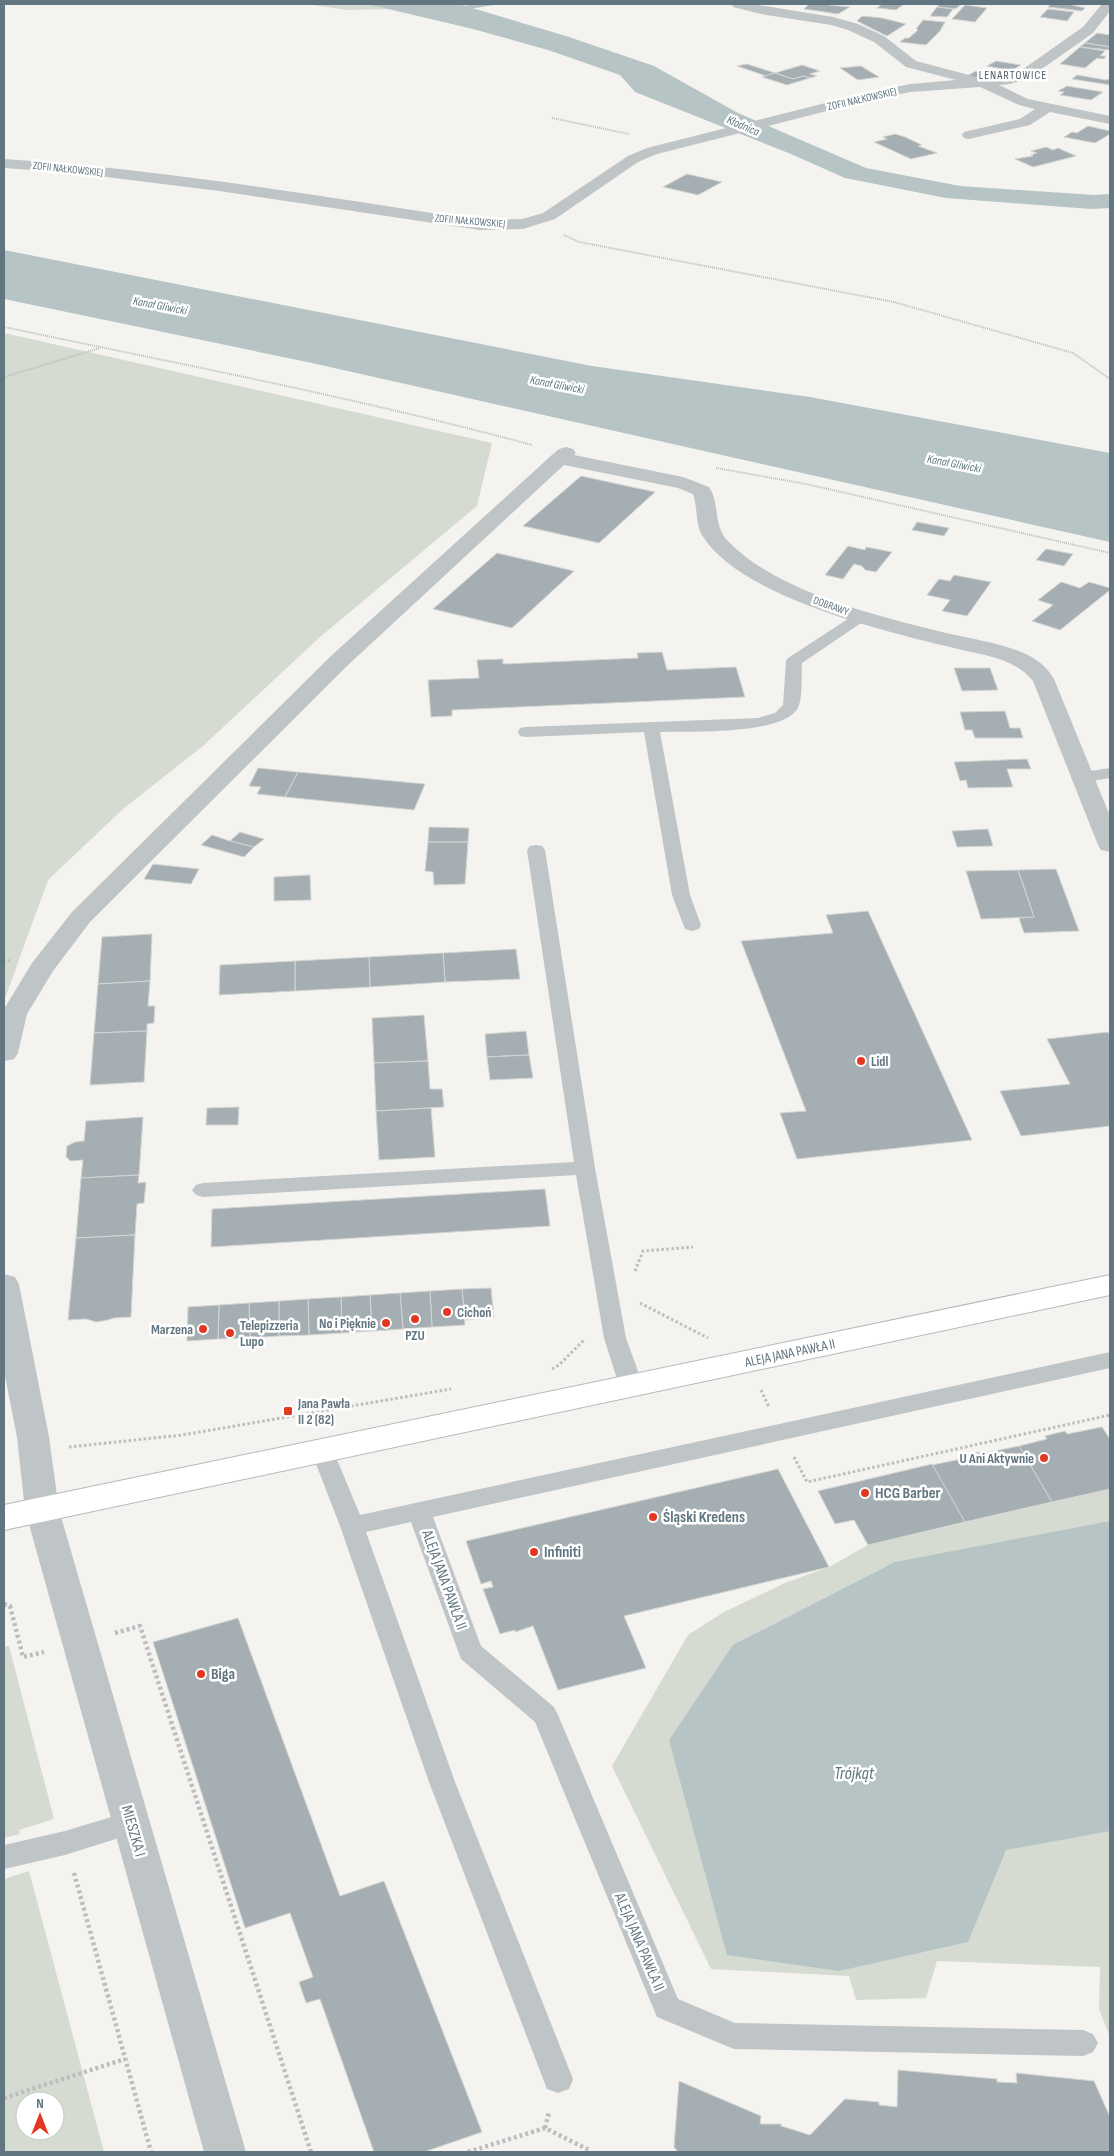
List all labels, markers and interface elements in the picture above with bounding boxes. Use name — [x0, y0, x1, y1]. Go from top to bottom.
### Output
district label: LENARTOWICE — [979, 68, 1047, 83]
street label: ZOFII NAŁKOWSKIEJ — [826, 85, 898, 113]
water label: Kłodnica — [724, 112, 762, 140]
street label: ZOFII NAŁKOWSKIEJ — [32, 159, 104, 179]
street label: ZOFII NAŁKOWSKIEJ — [434, 211, 506, 231]
water label: Kanał Gliwicki — [132, 293, 189, 319]
water label: Kanał Gliwicki — [529, 372, 586, 398]
water label: Kanał Gliwicki — [926, 451, 983, 477]
street label: DOBRAWY — [811, 594, 851, 619]
place label: Lidl — [871, 1053, 888, 1070]
marker: Lidl — [855, 1055, 867, 1067]
place label: Cichoń — [457, 1304, 492, 1321]
marker: Cichoń — [441, 1306, 453, 1318]
marker: PZU — [409, 1313, 421, 1325]
place label: No i Pięknie — [319, 1315, 376, 1332]
place label: Telepizzeria Lupo — [240, 1317, 299, 1350]
marker: No i Pięknie — [380, 1317, 392, 1329]
place label: Marzena — [151, 1321, 193, 1338]
marker: Marzena — [197, 1323, 209, 1335]
marker: Telepizzeria Lupo — [224, 1327, 236, 1339]
place label: PZU — [405, 1327, 425, 1344]
street label: ALEJA JANA PAWŁA II — [742, 1335, 837, 1371]
place label: Jana Pawła II 2 (82) — [297, 1395, 350, 1428]
marker: Jana Pawła II 2 (82) — [282, 1405, 294, 1417]
place label: U Ani Aktywnie — [960, 1450, 1034, 1467]
marker: U Ani Aktywnie — [1038, 1452, 1050, 1464]
place label: HCG Barber — [875, 1484, 940, 1503]
marker: HCG Barber — [859, 1487, 871, 1499]
place label: Śląski Kredens — [663, 1508, 745, 1527]
marker: Śląski Kredens — [647, 1511, 659, 1523]
street label: ALEJA JANA PAWŁA II — [417, 1527, 471, 1633]
place label: Infiniti — [544, 1543, 581, 1562]
marker: Infiniti — [528, 1546, 540, 1558]
place label: Biga — [211, 1665, 235, 1684]
marker: Biga — [195, 1668, 207, 1680]
water label: Trójkąt — [834, 1763, 875, 1784]
street label: MIESZKA I — [117, 1803, 149, 1859]
street label: ALEJA JANA PAWŁA II — [609, 1889, 668, 1994]
north arrow — [15, 2091, 65, 2141]
text: N — [36, 2095, 44, 2112]

